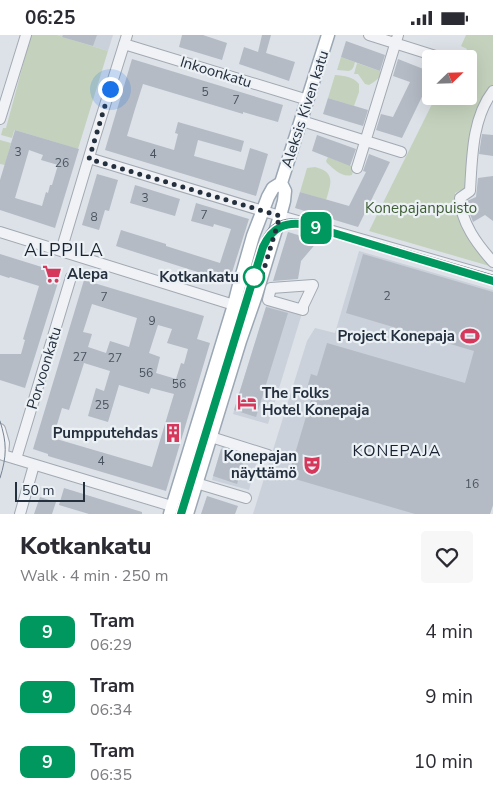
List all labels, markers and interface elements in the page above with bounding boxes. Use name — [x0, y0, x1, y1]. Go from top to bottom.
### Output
text: 06:25 — [25, 5, 75, 31]
street label: Aleksis Kiven katu — [277, 48, 333, 170]
north arrow — [422, 50, 478, 105]
map controls — [422, 50, 477, 105]
street label: Inkoonkatu — [178, 52, 254, 92]
your location — [98, 77, 123, 102]
house number: 5 — [201, 84, 209, 100]
house number: 7 — [232, 92, 240, 108]
house number: 3 — [14, 144, 22, 160]
house number: 4 — [149, 146, 157, 162]
house number: 26 — [55, 155, 69, 171]
house number: 3 — [141, 190, 149, 206]
park label: Konepajanpuisto — [365, 198, 477, 218]
house number: 7 — [200, 207, 208, 223]
house number: 8 — [90, 209, 98, 225]
line badge: 9 — [300, 212, 332, 244]
text: 9 — [311, 216, 321, 240]
district label: ALPPILA — [24, 238, 104, 262]
supermarket icon: Alepa — [41, 263, 63, 285]
place label: Alepa — [67, 264, 108, 284]
marker: Kotkankatu — [243, 266, 265, 288]
place label: Kotkankatu — [159, 267, 239, 287]
house number: 2 — [383, 288, 391, 304]
house number: 7 — [100, 289, 108, 305]
house number: 9 — [148, 313, 156, 329]
street label: Porvoonkatu — [22, 324, 66, 412]
sports icon: Project Konepaja — [459, 325, 481, 347]
place label: Project Konepaja — [337, 326, 455, 346]
house number: 27 — [73, 349, 87, 365]
house number: 27 — [108, 350, 122, 366]
house number: 56 — [139, 365, 153, 381]
house number: 56 — [172, 376, 186, 392]
place label: The Folks Hotel Konepaja — [262, 383, 369, 420]
hotel icon: The Folks Hotel Konepaja — [236, 391, 258, 413]
house number: 25 — [95, 397, 109, 413]
building icon: Pumpputehdas — [162, 422, 184, 444]
place label: Pumpputehdas — [53, 423, 158, 443]
district label: KONEPAJA — [353, 440, 441, 462]
place label: Konepajan näyttämö — [224, 446, 297, 483]
house number: 4 — [97, 453, 105, 469]
theatre icon: Konepajan näyttämö — [301, 454, 323, 476]
house number: 16 — [465, 476, 479, 492]
scale bar — [15, 479, 85, 502]
text: 50 m — [22, 481, 54, 500]
text: Kotkankatu — [20, 530, 151, 562]
button: heart — [421, 531, 473, 583]
text: Walk · 4 min · 250 m — [20, 565, 168, 587]
text: Tram — [90, 608, 135, 634]
text: 4 min — [425, 619, 473, 645]
text: 9 — [42, 620, 53, 644]
text: 06:29 — [90, 634, 132, 656]
text: Tram — [90, 673, 135, 699]
text: 9 min — [425, 684, 473, 710]
text: 9 — [42, 685, 53, 709]
text: 06:34 — [90, 699, 132, 721]
text: Tram — [90, 738, 135, 764]
text: 10 min — [414, 749, 473, 775]
text: 9 — [42, 750, 53, 774]
text: 06:35 — [90, 764, 132, 786]

